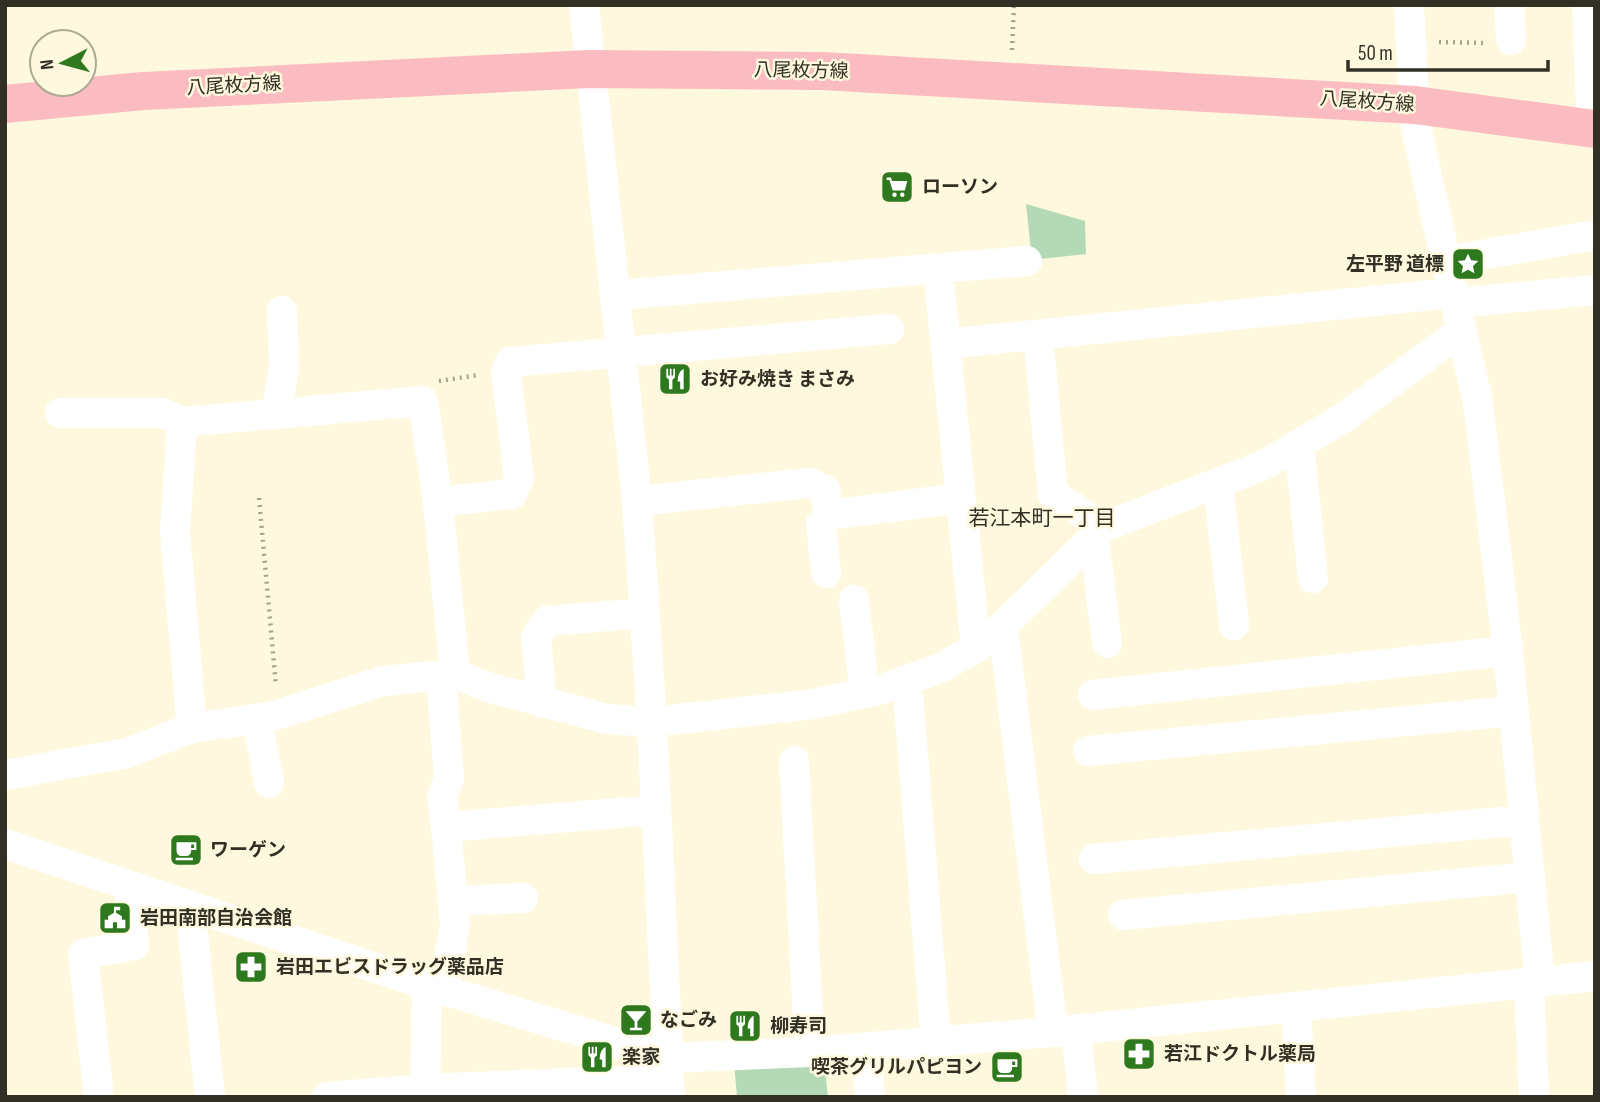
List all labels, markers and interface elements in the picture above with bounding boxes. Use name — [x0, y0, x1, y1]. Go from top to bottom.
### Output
north arrow — [28, 28, 98, 98]
scale bar — [1348, 28, 1548, 72]
text: 50 m — [1358, 41, 1393, 66]
text: N — [36, 58, 60, 71]
street label: 八尾枚方線 — [753, 59, 849, 83]
street label: 八尾枚方線 — [186, 72, 282, 100]
street label: 八尾枚方線 — [1319, 87, 1415, 117]
supermarket icon: ローソン — [878, 168, 916, 206]
place label: ローソン — [922, 176, 998, 199]
place icon: 左平野 道標 — [1449, 245, 1487, 283]
place label: 左平野 道標 — [1346, 253, 1444, 276]
restaurant icon: お好み焼き まさみ — [656, 360, 694, 398]
place label: お好み焼き まさみ — [700, 368, 855, 391]
district label: 若江本町一丁目 — [969, 506, 1116, 531]
cafe icon: ワーゲン — [167, 831, 205, 869]
place label: ワーゲン — [210, 839, 286, 862]
public building icon: 岩田南部自治会館 — [96, 899, 134, 937]
place label: 岩田南部自治会館 — [140, 907, 292, 930]
pharmacy icon: 岩田エビスドラッグ薬品店 — [232, 948, 270, 986]
place label: 岩田エビスドラッグ薬品店 — [276, 956, 504, 979]
bar icon: なごみ — [617, 1001, 655, 1039]
restaurant icon: 柳寿司 — [726, 1007, 764, 1045]
place label: なごみ — [660, 1009, 717, 1032]
place label: 柳寿司 — [770, 1015, 827, 1038]
pharmacy icon: 若江ドクトル薬局 — [1120, 1035, 1158, 1073]
restaurant icon: 楽家 — [578, 1038, 616, 1076]
place label: 若江ドクトル薬局 — [1164, 1043, 1316, 1066]
place label: 楽家 — [622, 1046, 660, 1069]
cafe icon: 喫茶グリルパピヨン — [988, 1048, 1026, 1086]
place label: 喫茶グリルパピヨン — [811, 1056, 982, 1079]

